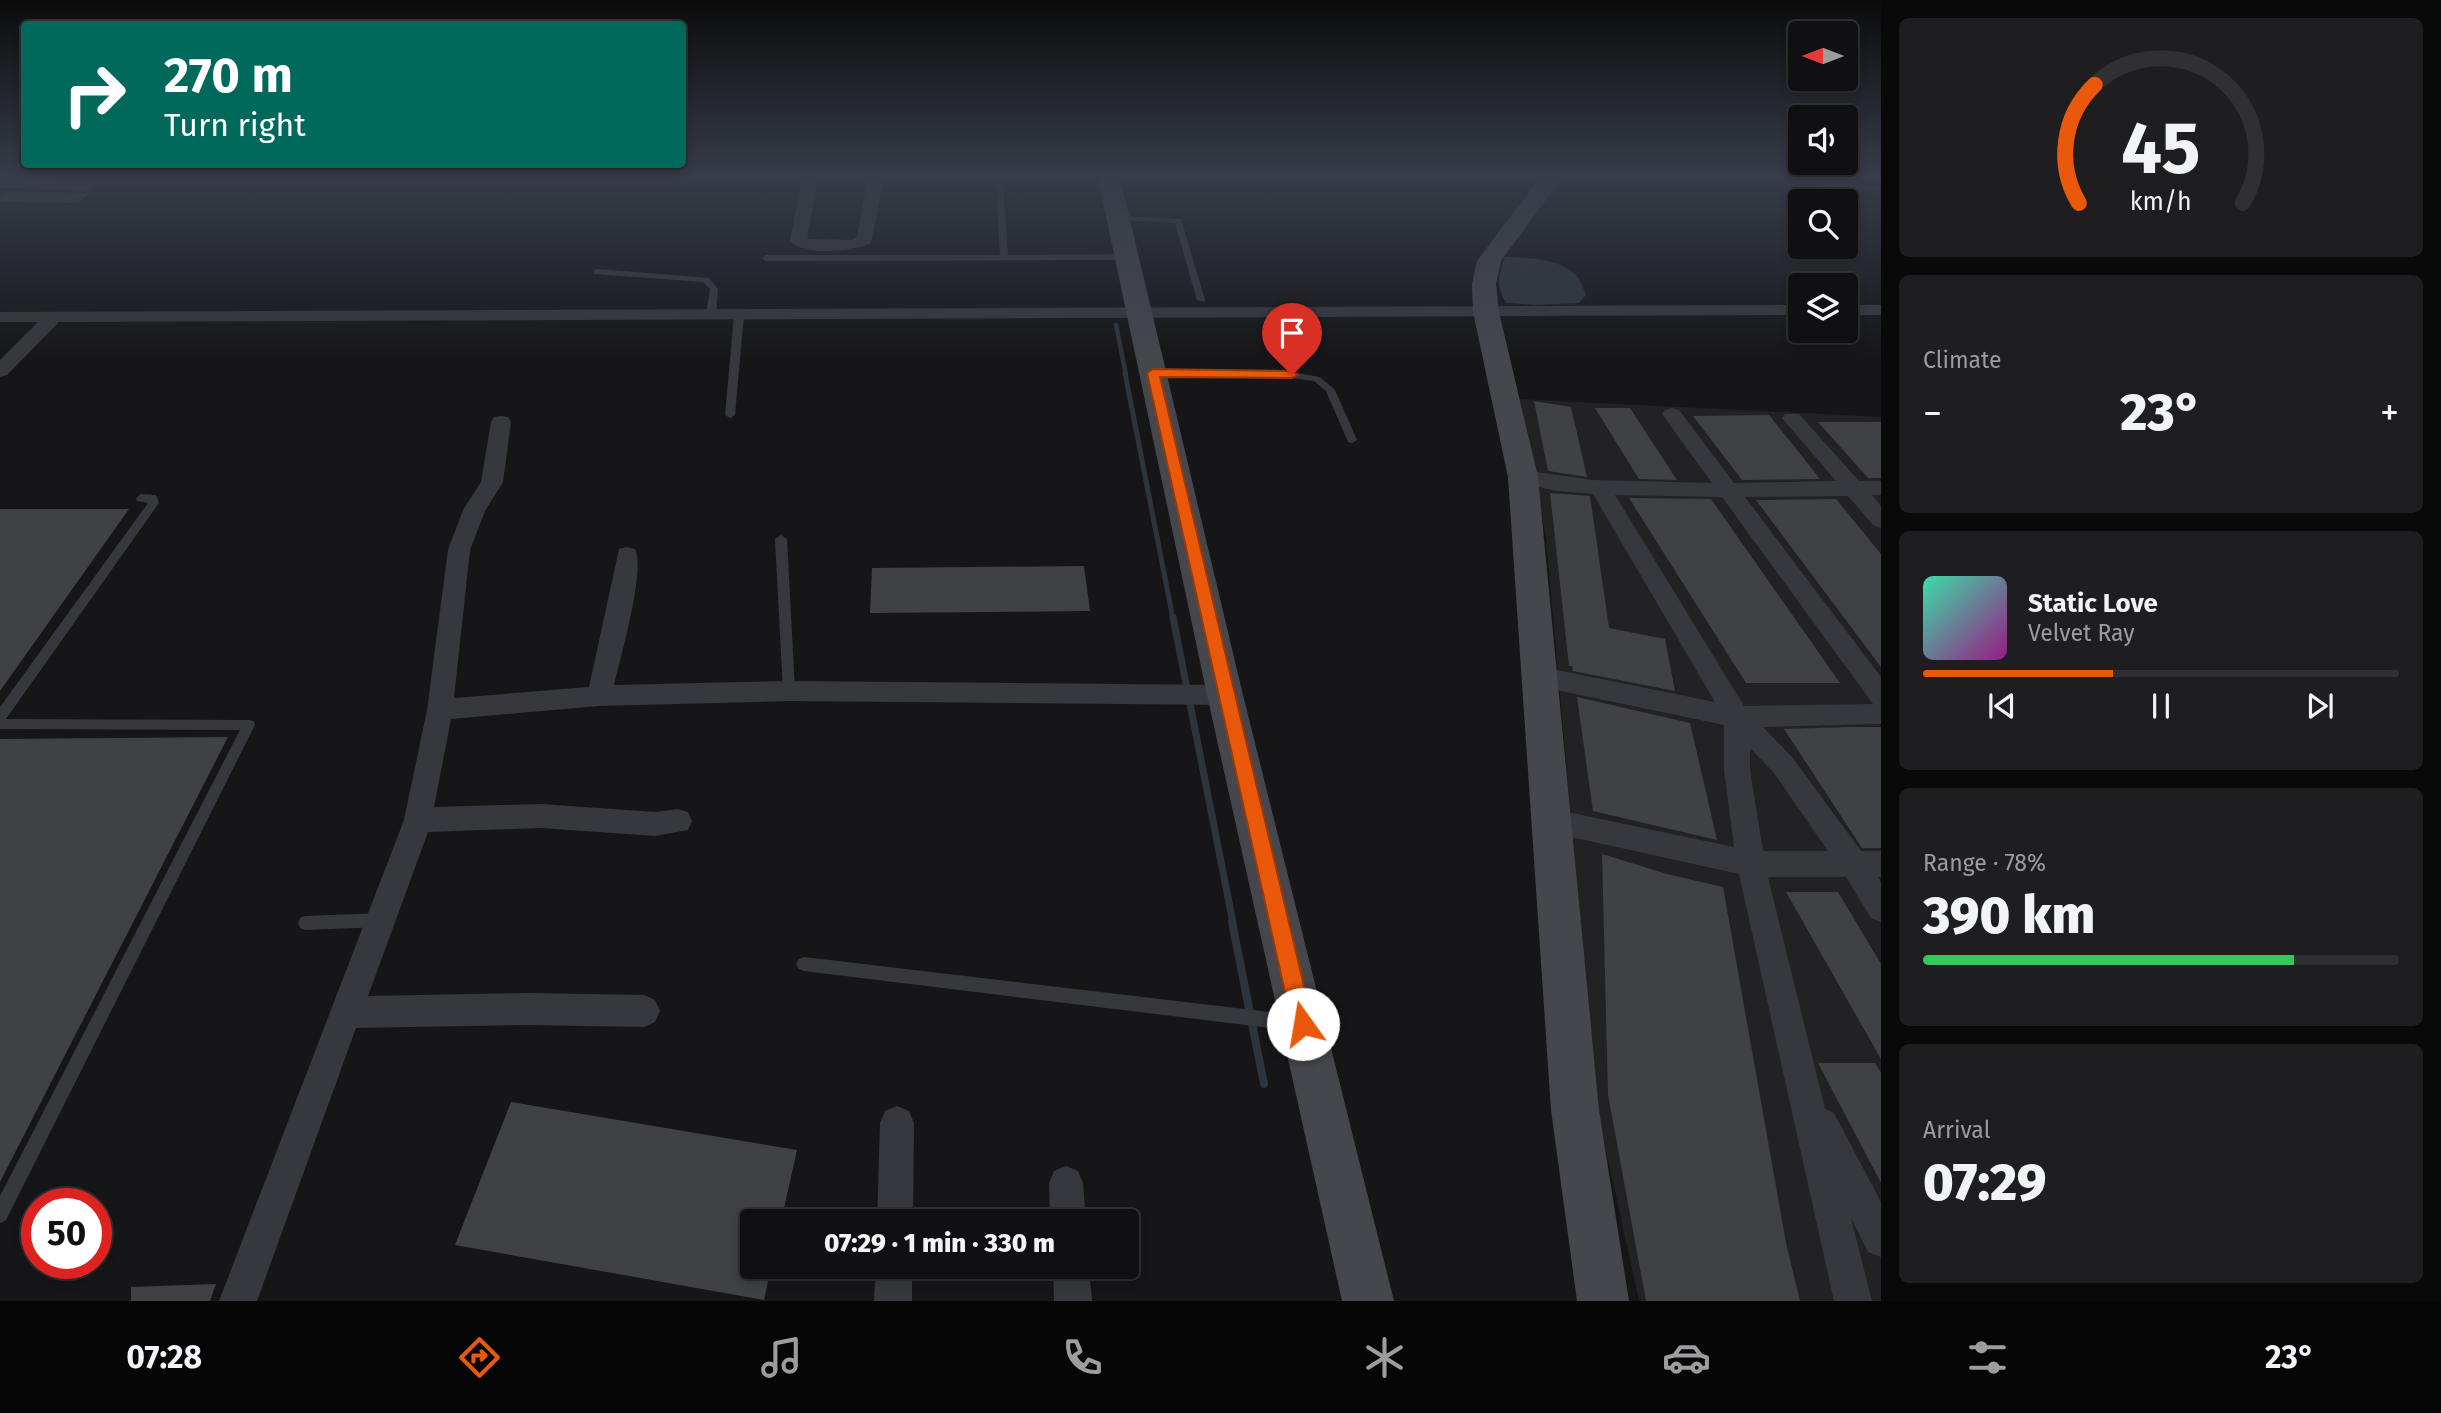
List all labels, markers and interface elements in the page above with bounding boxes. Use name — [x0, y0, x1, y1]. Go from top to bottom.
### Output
north arrow — [1788, 21, 1858, 91]
map controls — [1788, 21, 1858, 343]
text: 270 m — [164, 46, 293, 105]
icon: right — [49, 49, 140, 140]
button: sound — [1788, 105, 1858, 175]
text: Turn right — [164, 106, 306, 144]
text: 45 — [2121, 106, 2201, 193]
text: km/h — [2130, 187, 2192, 217]
button: search — [1788, 189, 1858, 259]
button: layers — [1788, 273, 1858, 343]
pin — [1262, 303, 1322, 375]
icon: arrive — [1273, 314, 1311, 352]
text: Climate — [1923, 346, 2002, 374]
text: 23° — [2120, 381, 2202, 444]
text: − — [1923, 390, 1942, 436]
text: + — [2380, 390, 2399, 436]
text: Static Love — [2028, 588, 2158, 619]
text: Velvet Ray — [2028, 619, 2135, 647]
icon: previous — [1983, 687, 2021, 725]
icon: pause — [2142, 687, 2180, 725]
icon: next — [2301, 687, 2339, 725]
text: Range · 78% — [1923, 849, 2046, 877]
text: 390 km — [1923, 884, 2095, 947]
position arrow — [1266, 987, 1340, 1061]
text: Arrival — [1923, 1116, 1990, 1144]
text: 07:29 — [1923, 1151, 2046, 1214]
speed limit sign: 50 — [21, 1188, 112, 1279]
text: 07:29 · 1 min · 330 m — [824, 1228, 1055, 1259]
icon: directions — [455, 1333, 504, 1382]
icon: music — [757, 1333, 806, 1382]
icon: phone — [1058, 1333, 1107, 1382]
icon: climate — [1360, 1333, 1409, 1382]
icon: car — [1662, 1333, 1711, 1382]
icon: filters — [1963, 1333, 2012, 1382]
text: 07:28 — [126, 1338, 202, 1376]
text: 23° — [2265, 1338, 2315, 1376]

